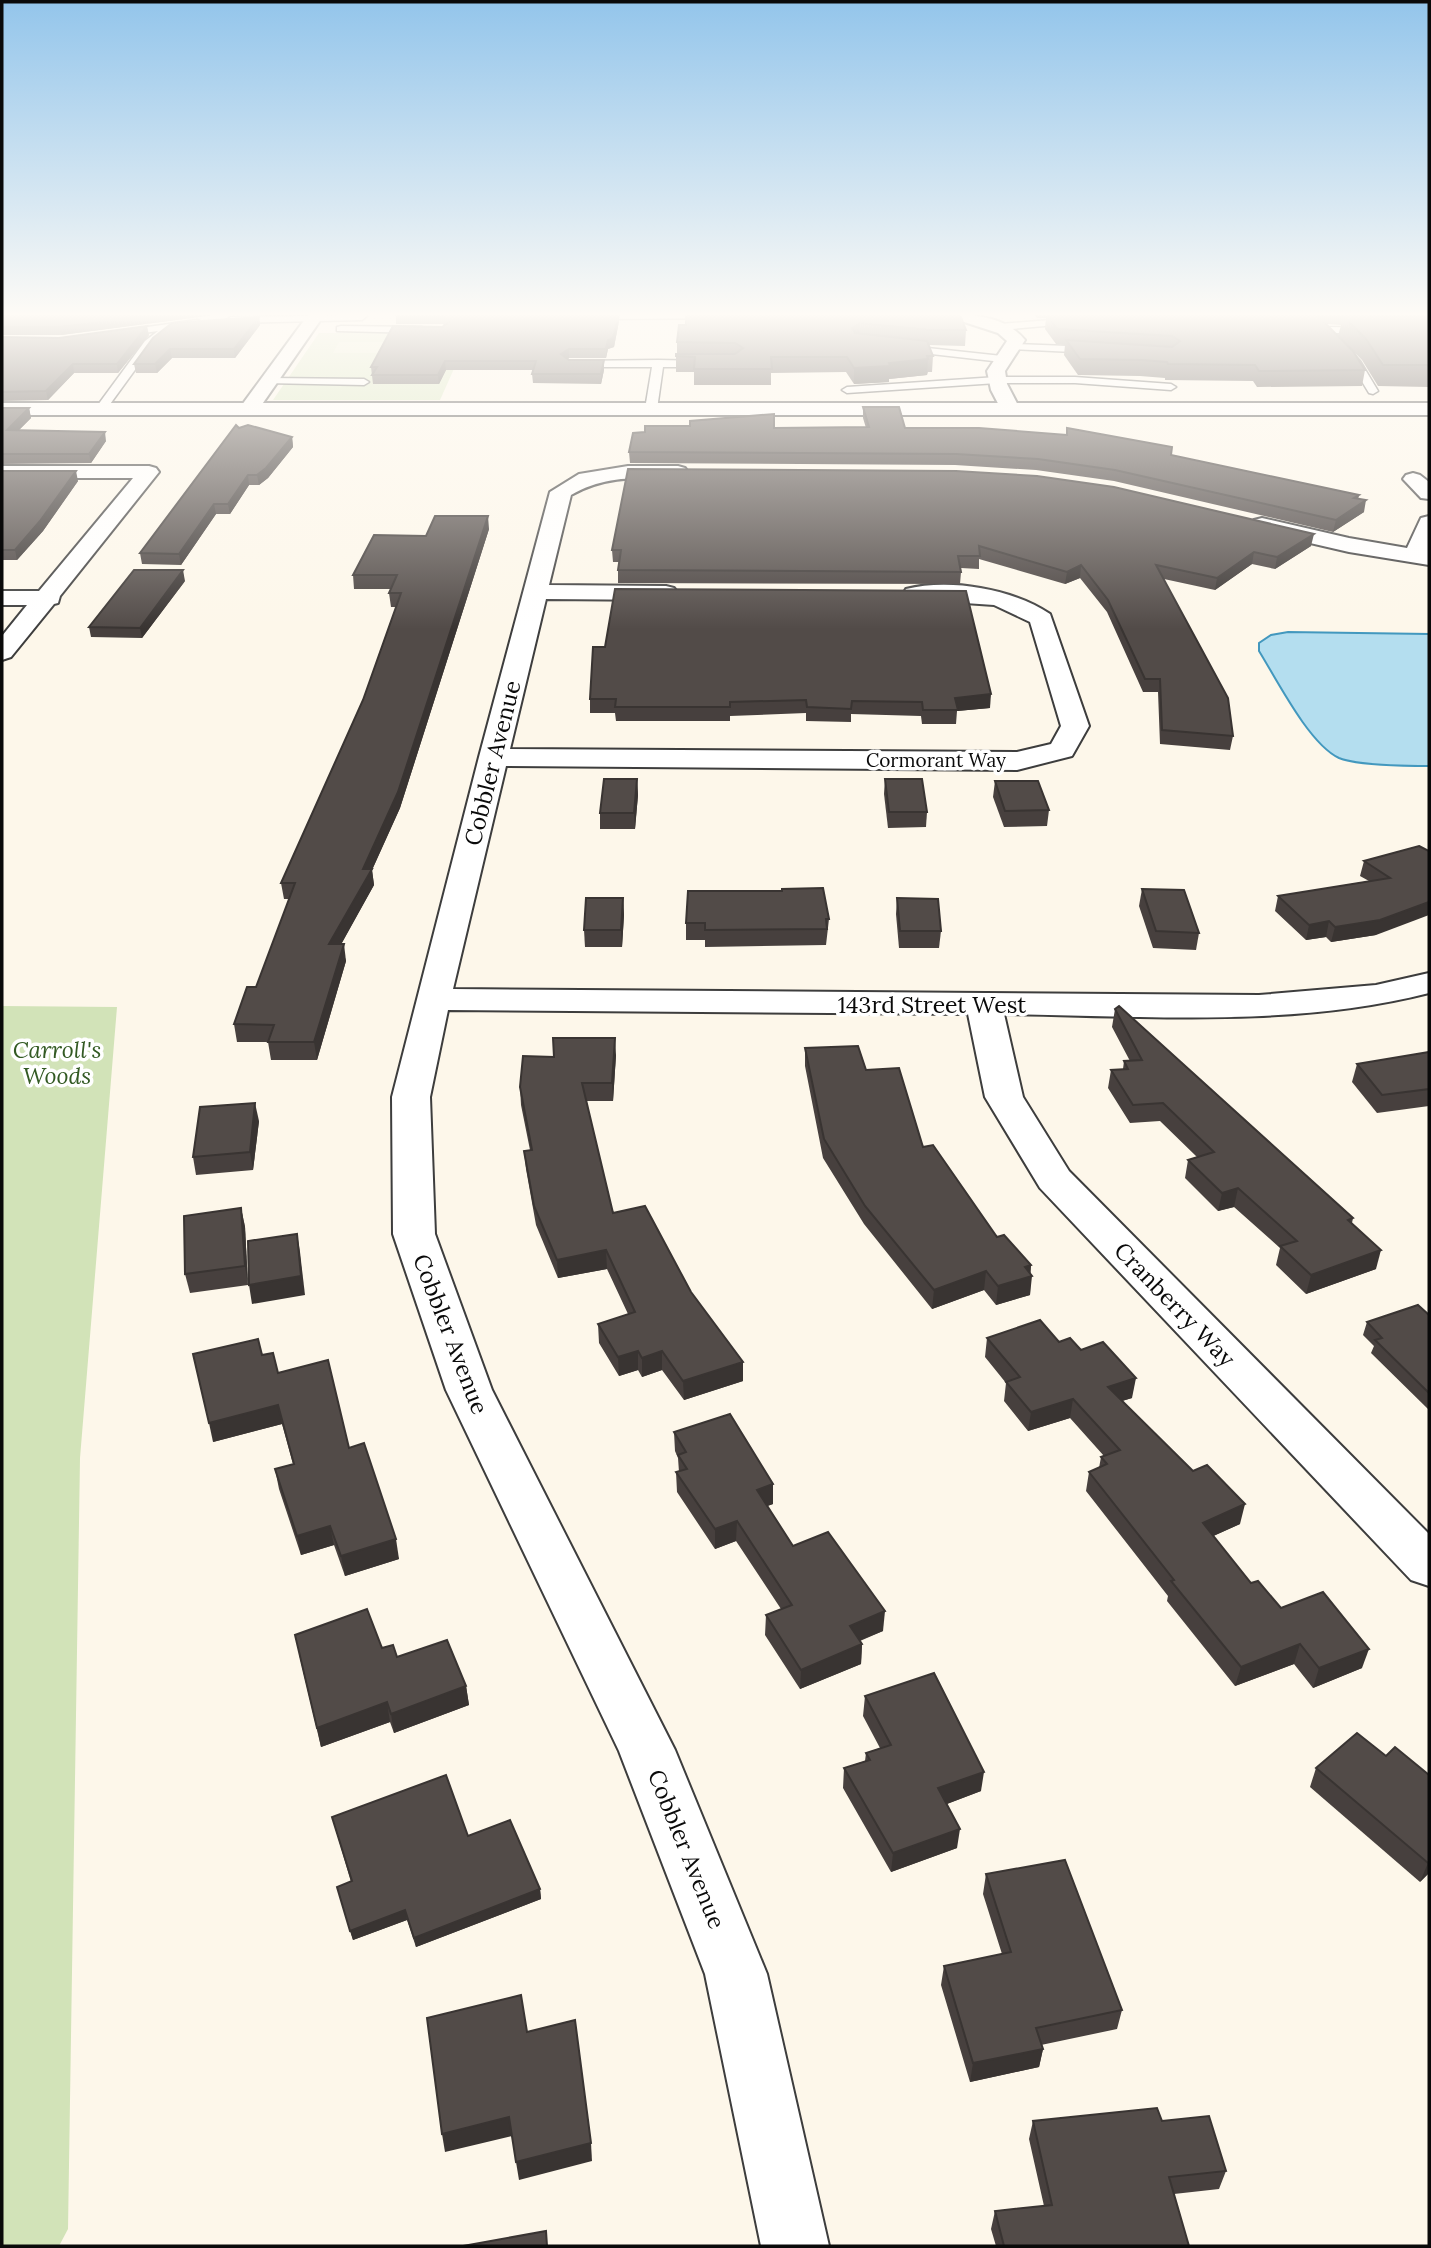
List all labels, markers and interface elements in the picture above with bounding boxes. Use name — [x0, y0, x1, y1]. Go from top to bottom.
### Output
street label: Cobbler Avenue — [457, 677, 527, 849]
street label: Cormorant Way — [866, 748, 1006, 772]
street label: 143rd Street West — [838, 990, 1026, 1019]
park label: Carroll's Woods — [13, 1035, 101, 1090]
street label: Cranberry Way — [1108, 1236, 1242, 1373]
street label: Cobbler Avenue — [407, 1250, 495, 1418]
street label: Cobbler Avenue — [642, 1765, 732, 1933]

